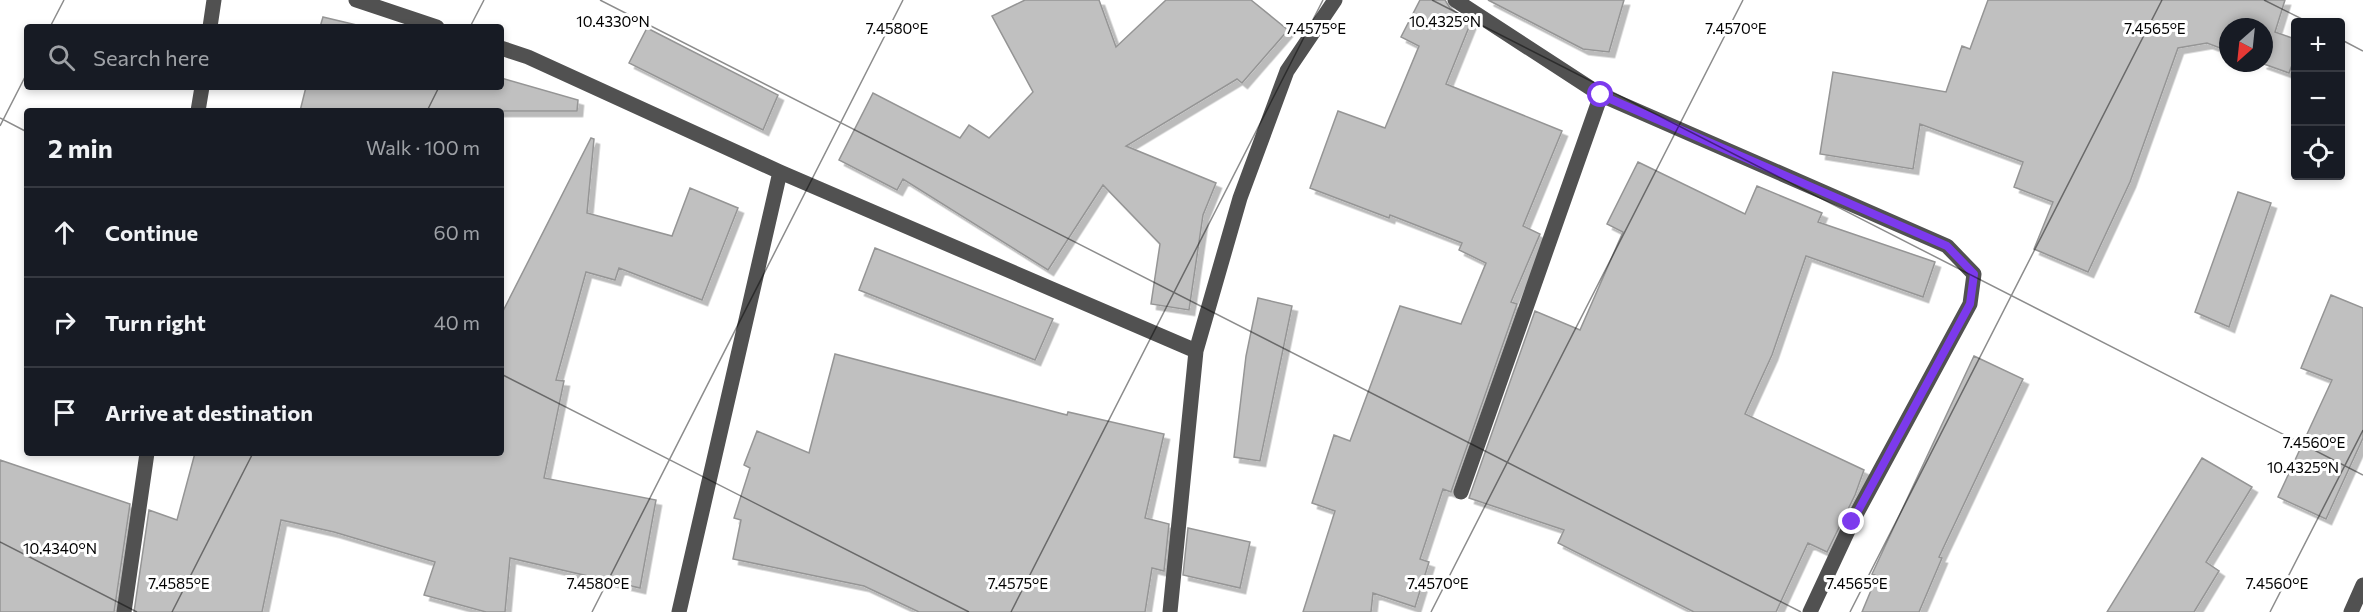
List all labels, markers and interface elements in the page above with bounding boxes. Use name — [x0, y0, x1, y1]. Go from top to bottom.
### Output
text: 10.4330°N — [576, 12, 650, 30]
text: 10.4325°N — [1409, 12, 1481, 30]
north arrow — [2219, 18, 2273, 72]
map controls — [2291, 18, 2345, 180]
button: + — [2291, 18, 2345, 72]
text: 7.4580°E — [866, 19, 928, 37]
text: 7.4575°E — [1286, 19, 1346, 37]
text: 7.4570°E — [1705, 19, 1767, 37]
text: 7.4565°E — [2124, 19, 2186, 37]
search box — [24, 24, 504, 90]
icon: search — [45, 41, 78, 74]
text: Search here — [93, 44, 209, 71]
button: − — [2291, 72, 2345, 126]
route start — [1587, 81, 1613, 107]
button: locate — [2291, 126, 2345, 180]
text: 2 min — [48, 132, 113, 163]
text: Walk · 100 m — [366, 135, 480, 159]
icon: ahead — [48, 216, 81, 249]
text: Continue — [105, 219, 198, 246]
text: 60 m — [434, 220, 480, 244]
icon: right — [48, 306, 81, 339]
text: Turn right — [105, 309, 206, 336]
text: 40 m — [434, 310, 480, 334]
icon: arrive — [48, 396, 81, 429]
text: Arrive at destination — [105, 399, 313, 426]
text: 7.4560°E — [2283, 433, 2345, 451]
text: 10.4325°N — [2267, 458, 2339, 476]
route end — [1838, 508, 1864, 534]
text: 10.4340°N — [23, 539, 97, 557]
text: 7.4585°E — [148, 574, 210, 592]
text: 7.4580°E — [567, 574, 629, 592]
text: 7.4575°E — [988, 574, 1048, 592]
text: 7.4570°E — [1407, 574, 1469, 592]
text: 7.4565°E — [1826, 574, 1888, 592]
text: 7.4560°E — [2246, 574, 2308, 592]

